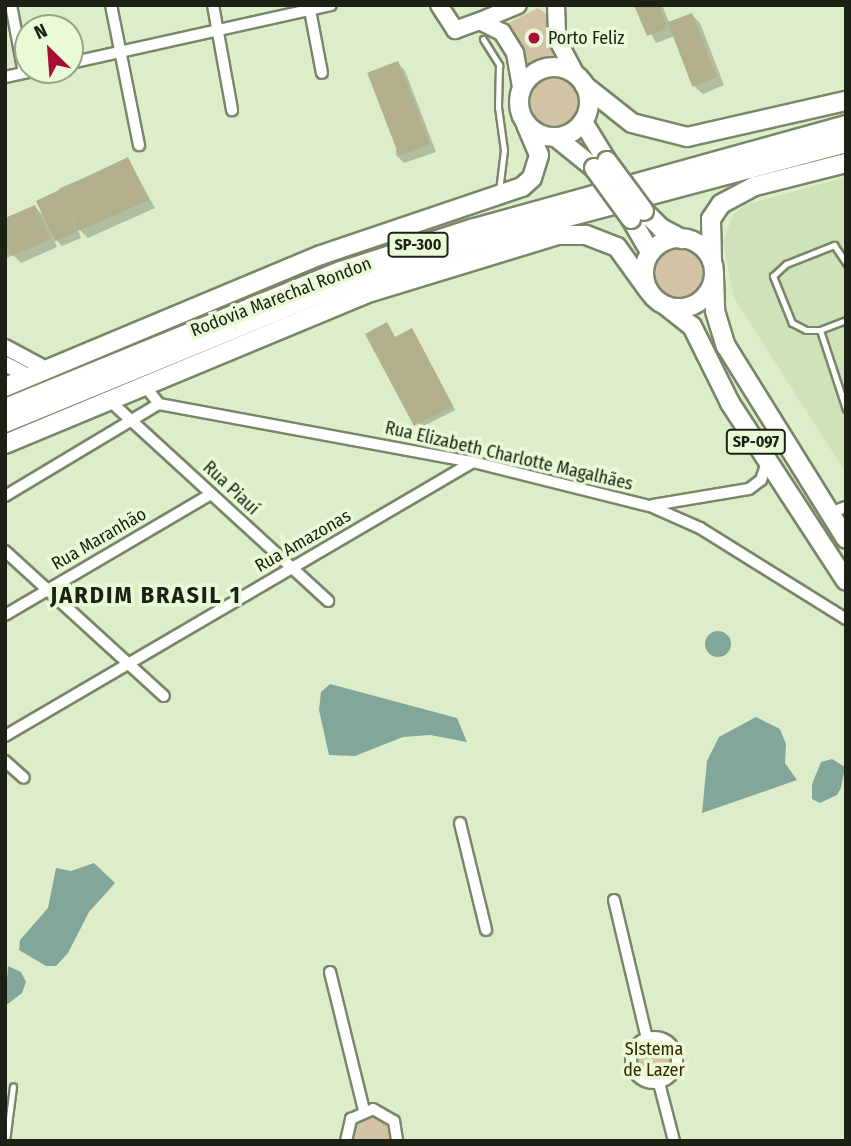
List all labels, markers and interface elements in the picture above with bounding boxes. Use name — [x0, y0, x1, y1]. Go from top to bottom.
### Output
north arrow — [14, 14, 84, 84]
text: N — [31, 19, 51, 44]
place label: Porto Feliz — [548, 27, 624, 49]
marker: Porto Feliz — [526, 30, 542, 46]
road number: SP-300 — [386, 232, 450, 258]
street label: Rodovia Marechal Rondon — [188, 253, 374, 341]
street label: Rua Elizabeth Charlotte Magalhães — [383, 417, 635, 495]
road number: SP-097 — [724, 430, 788, 454]
street label: Rua Piauí — [198, 457, 264, 519]
street label: Rua Maranhão — [48, 503, 150, 575]
street label: Rua Amazonas — [251, 505, 355, 577]
district label: JARDIM BRASIL 1 — [52, 582, 240, 610]
park label: SIstema de Lazer — [623, 1039, 685, 1082]

